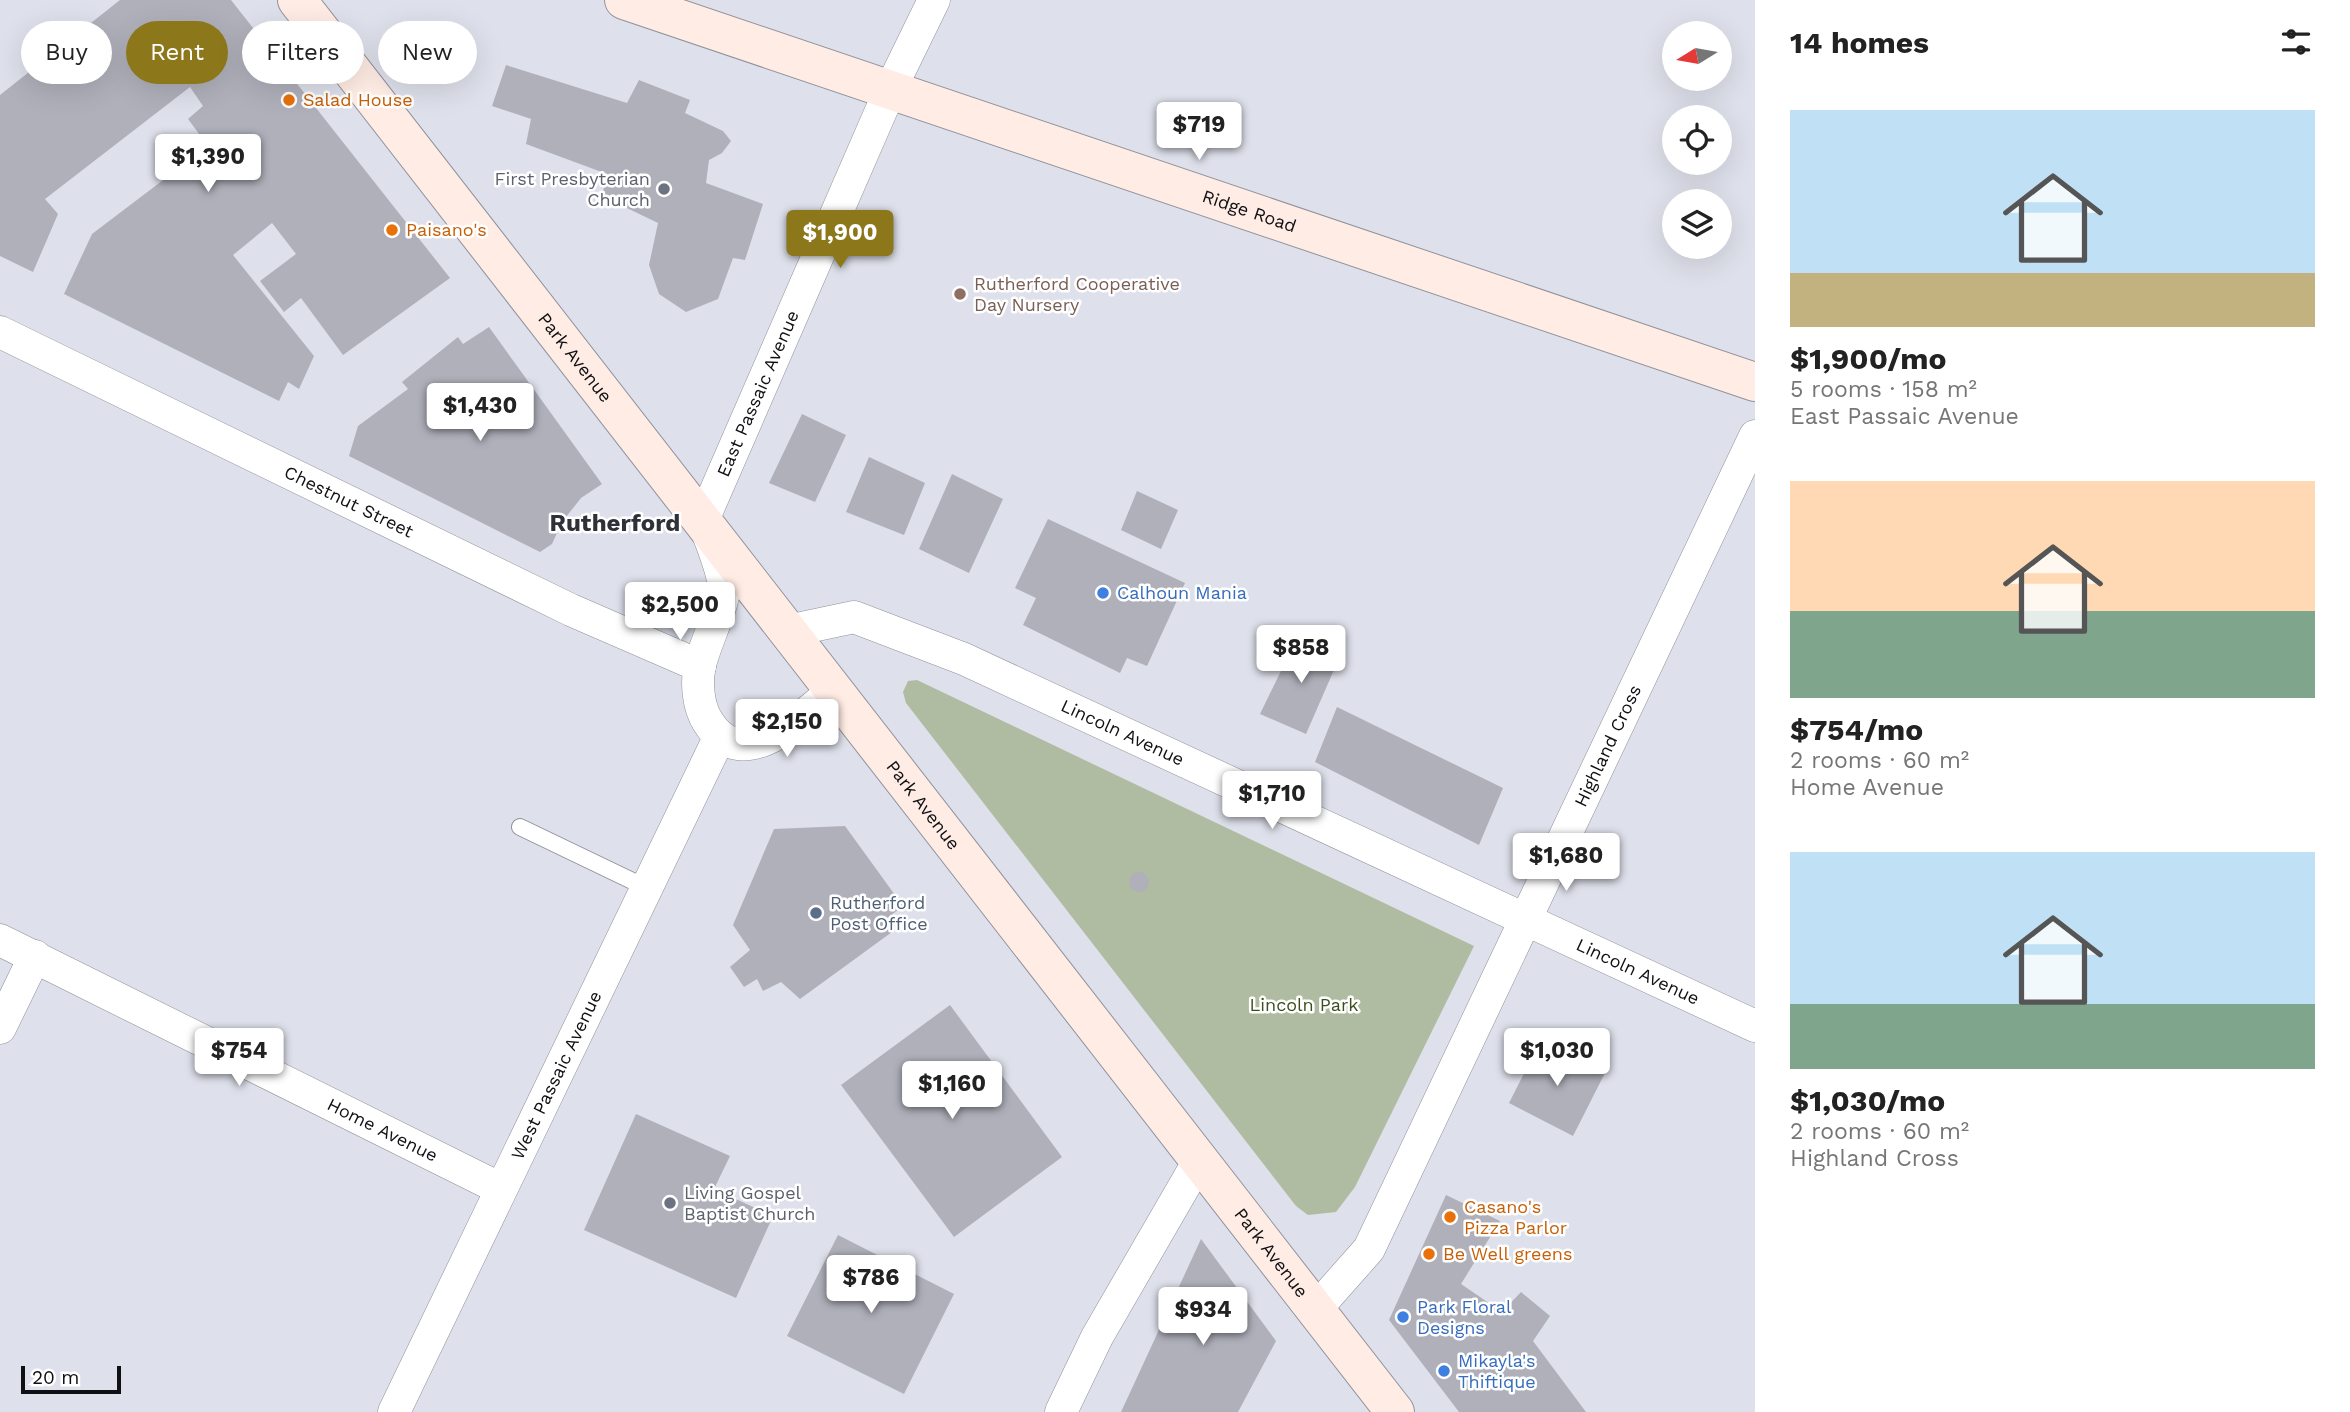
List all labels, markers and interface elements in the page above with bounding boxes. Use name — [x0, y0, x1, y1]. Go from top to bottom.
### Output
chip: Buy — [21, 21, 112, 84]
chip: Rent — [126, 21, 228, 84]
chip: Filters — [242, 21, 364, 84]
chip: New — [378, 21, 477, 84]
north arrow — [1662, 21, 1732, 91]
map controls — [1662, 21, 1732, 259]
icon: filters — [2277, 23, 2315, 61]
text: 14 homes — [1790, 25, 1929, 60]
place label: Salad House — [303, 89, 413, 110]
marker: Salad House — [281, 92, 297, 108]
pin: $719 — [1158, 102, 1240, 162]
button: locate — [1662, 105, 1732, 175]
text: $719 — [1173, 111, 1225, 138]
pin: $1,390 — [151, 134, 265, 194]
text: $1,390 — [171, 143, 245, 170]
icon: home — [1990, 155, 2116, 281]
place label: First Presbyterian Church — [494, 168, 650, 210]
marker: First Presbyterian Church — [656, 181, 672, 197]
street label: Ridge Road — [1200, 185, 1299, 236]
button: layers — [1662, 189, 1732, 259]
pin: $1,900 — [783, 210, 897, 270]
place label: Paisano's — [406, 219, 487, 240]
text: $1,900 — [802, 219, 878, 246]
marker: Paisano's — [384, 222, 400, 238]
place label: Rutherford Cooperative Day Nursery — [974, 273, 1180, 315]
marker: Rutherford Cooperative Day Nursery — [952, 286, 968, 302]
street label: East Passaic Avenue — [712, 307, 803, 480]
street label: Park Avenue — [534, 308, 617, 406]
text: $1,900/mo — [1790, 341, 1947, 376]
text: 5 rooms · 158 m² — [1790, 376, 1977, 403]
pin: $1,430 — [423, 384, 537, 443]
text: $1,430 — [443, 392, 517, 419]
text: East Passaic Avenue — [1790, 403, 2019, 430]
street label: Chestnut Street — [281, 461, 418, 542]
district label: Rutherford — [550, 509, 680, 537]
icon: home — [1990, 526, 2116, 652]
pin: $2,500 — [623, 582, 737, 642]
place label: Calhoun Mania — [1117, 582, 1247, 603]
marker: Calhoun Mania — [1095, 585, 1111, 601]
text: $2,500 — [641, 591, 719, 618]
pin: $858 — [1260, 626, 1342, 685]
text: $858 — [1273, 634, 1330, 661]
street label: Highland Cross — [1570, 681, 1645, 810]
street label: Lincoln Avenue — [1058, 695, 1188, 770]
pin: $2,150 — [730, 700, 844, 759]
text: $2,150 — [752, 708, 822, 735]
text: $754/mo — [1790, 712, 1923, 747]
text: 2 rooms · 60 m² — [1790, 747, 1969, 774]
street label: Park Avenue — [882, 756, 965, 854]
pin: $1,710 — [1215, 772, 1329, 831]
text: Home Avenue — [1790, 774, 1944, 801]
text: $1,710 — [1238, 780, 1306, 807]
pin: $1,680 — [1509, 834, 1623, 893]
text: $1,680 — [1529, 842, 1603, 869]
place label: Rutherford Post Office — [830, 892, 928, 934]
icon: home — [1990, 897, 2116, 1023]
marker: Rutherford Post Office — [808, 905, 824, 921]
street label: Lincoln Avenue — [1573, 934, 1703, 1009]
street label: West Passaic Avenue — [506, 987, 606, 1163]
park label: Lincoln Park — [1249, 994, 1359, 1015]
pin: $754 — [198, 1028, 280, 1088]
pin: $1,030 — [1500, 1028, 1614, 1088]
text: $754 — [211, 1037, 267, 1064]
text: $1,030 — [1520, 1037, 1594, 1064]
pin: $1,160 — [895, 1062, 1009, 1121]
text: $1,160 — [918, 1070, 986, 1097]
text: $1,030/mo — [1790, 1083, 1945, 1118]
street label: Home Avenue — [324, 1093, 441, 1166]
text: 2 rooms · 60 m² — [1790, 1118, 1969, 1145]
text: Highland Cross — [1790, 1145, 1959, 1172]
place label: Living Gospel Baptist Church — [684, 1182, 815, 1224]
marker: Living Gospel Baptist Church — [662, 1195, 678, 1211]
place label: Casano's Pizza Parlor — [1464, 1196, 1567, 1238]
street label: Park Avenue — [1230, 1204, 1313, 1301]
marker: Casano's Pizza Parlor — [1442, 1209, 1458, 1225]
place label: Be Well greens — [1443, 1243, 1572, 1264]
marker: Be Well greens — [1421, 1246, 1437, 1262]
pin: $786 — [830, 1256, 912, 1315]
text: $786 — [843, 1264, 899, 1291]
pin: $934 — [1162, 1288, 1244, 1347]
text: $934 — [1174, 1296, 1232, 1323]
place label: Park Floral Designs — [1417, 1296, 1512, 1338]
marker: Park Floral Designs — [1395, 1309, 1411, 1325]
place label: Mikayla's Thiftique — [1458, 1350, 1536, 1392]
scale bar — [21, 1363, 121, 1395]
marker: Mikayla's Thiftique — [1436, 1363, 1452, 1379]
text: 20 m — [32, 1366, 79, 1389]

